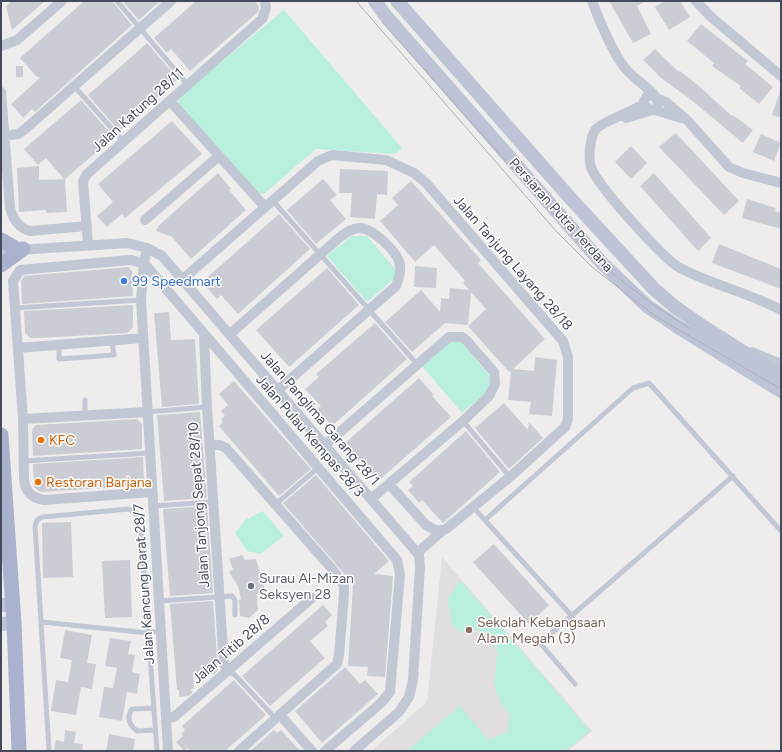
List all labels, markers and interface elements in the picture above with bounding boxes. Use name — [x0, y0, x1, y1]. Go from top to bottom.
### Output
street label: Jalan Katung 28/11 — [89, 64, 187, 156]
street label: Persiaran Putra Perdana — [505, 154, 617, 276]
street label: Jalan Tanjung Layang 28/18 — [450, 192, 576, 334]
place label: 99 Speedmart — [132, 273, 221, 290]
marker: 99 Speedmart — [119, 276, 129, 286]
street label: Jalan Panglima Garang 28/1 — [257, 347, 383, 489]
street label: Jalan Pulau Kempas 28/3 — [252, 372, 368, 500]
street label: Jalan Tanjong Sepat 28/10 — [185, 422, 213, 588]
place label: KFC — [49, 432, 75, 449]
marker: KFC — [36, 435, 46, 445]
place label: Restoran Barjana — [46, 474, 152, 491]
marker: Restoran Barjana — [33, 477, 43, 487]
street label: Jalan Kancung Darat 28/7 — [130, 503, 158, 665]
place label: Surau Al-Mizan Seksyen 28 — [259, 570, 354, 603]
marker: Surau Al-Mizan Seksyen 28 — [246, 581, 256, 591]
street label: Jalan Titib 28/8 — [189, 611, 273, 687]
place label: Sekolah Kebangsaan Alam Megah (3) — [477, 614, 606, 647]
marker: Sekolah Kebangsaan Alam Megah (3) — [464, 625, 474, 635]

